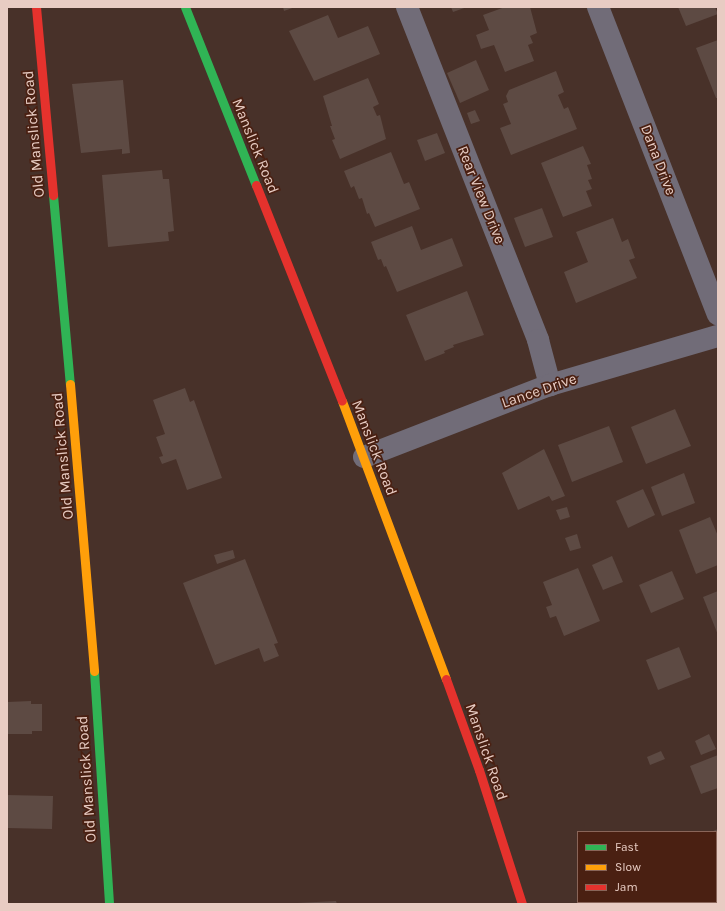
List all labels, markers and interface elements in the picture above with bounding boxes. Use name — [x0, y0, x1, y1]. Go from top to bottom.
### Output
street label: Old Manslick Road — [19, 70, 49, 198]
street label: Manslick Road — [228, 96, 282, 196]
street label: Dana Drive — [636, 122, 680, 198]
street label: Rear View Drive — [453, 143, 509, 247]
street label: Lance Drive — [499, 370, 579, 412]
street label: Old Manslick Road — [48, 392, 78, 520]
street label: Manslick Road — [348, 398, 400, 498]
street label: Manslick Road — [461, 701, 511, 803]
street label: Old Manslick Road — [74, 715, 100, 843]
legend — [577, 831, 717, 903]
text: Fast — [615, 840, 638, 854]
text: Slow — [615, 860, 641, 874]
text: Jam — [615, 880, 638, 894]

